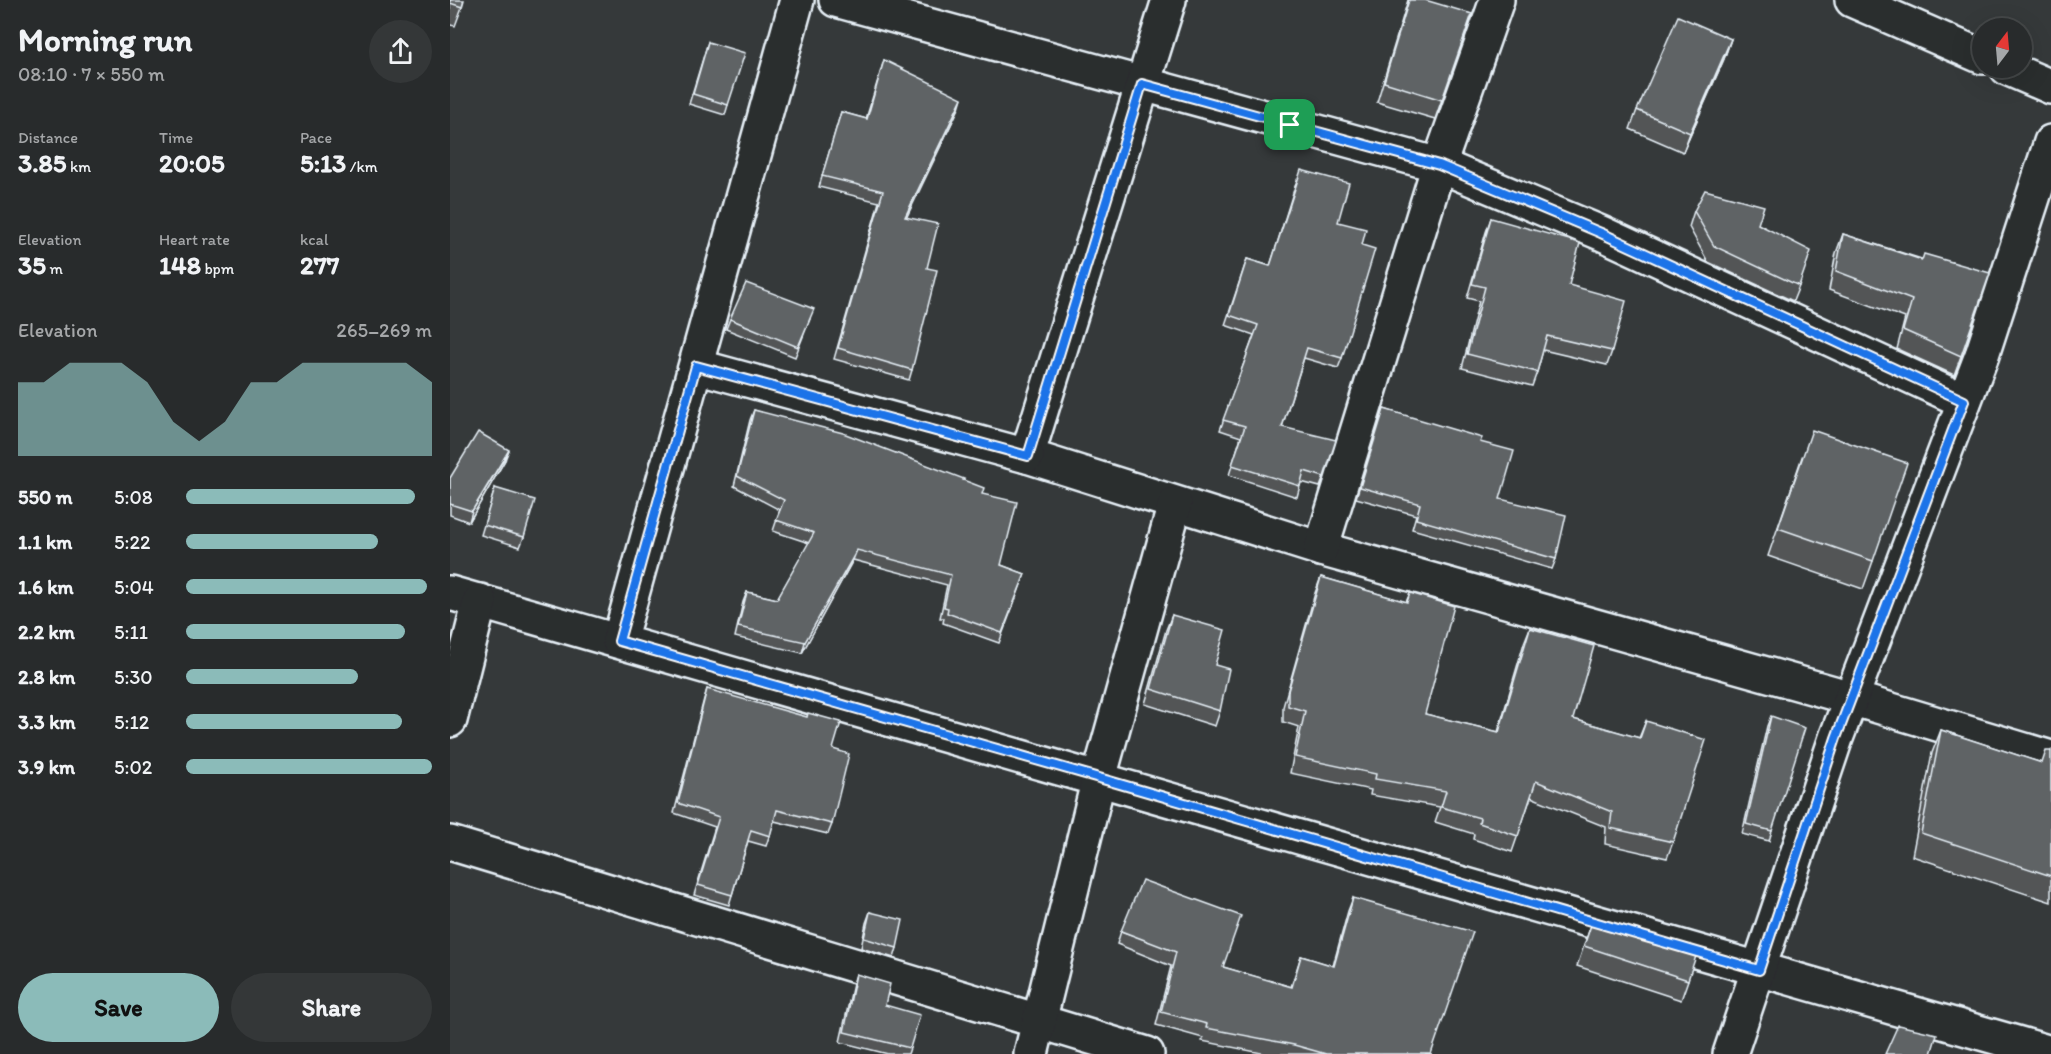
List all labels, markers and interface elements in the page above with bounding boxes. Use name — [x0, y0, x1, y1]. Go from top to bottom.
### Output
north arrow — [1972, 18, 2032, 78]
map controls — [1972, 18, 2032, 78]
text: Morning run — [18, 20, 193, 59]
button: share — [369, 20, 432, 83]
text: 08:10 · 7 × 550 m — [18, 62, 165, 86]
pin — [1264, 99, 1315, 150]
icon: arrive — [1273, 108, 1306, 141]
text: Distance — [18, 128, 78, 147]
text: Time — [159, 128, 193, 147]
text: Pace — [300, 128, 332, 147]
text: 3.85 — [18, 147, 66, 179]
text: 20:05 — [159, 147, 225, 179]
text: 5:13 — [300, 147, 346, 179]
text: km — [66, 157, 91, 176]
text: /km — [346, 157, 378, 176]
text: Elevation — [18, 230, 82, 249]
text: Heart rate — [159, 230, 230, 249]
text: kcal — [300, 230, 328, 249]
text: 35 — [18, 249, 46, 281]
text: 148 — [159, 249, 201, 281]
text: 277 — [300, 249, 339, 281]
text: m — [46, 259, 63, 278]
text: bpm — [201, 259, 234, 278]
text: Elevation — [18, 318, 97, 342]
text: 265–269 m — [336, 318, 432, 342]
text: 550 m — [18, 485, 73, 509]
text: 5:08 — [114, 485, 153, 509]
text: 1.1 km — [18, 530, 72, 554]
text: 5:22 — [114, 530, 150, 554]
text: 1.6 km — [18, 575, 74, 599]
text: 5:04 — [114, 575, 154, 599]
text: 2.2 km — [18, 620, 75, 644]
text: 5:11 — [114, 620, 148, 644]
text: 2.8 km — [18, 665, 75, 689]
text: 5:30 — [114, 665, 153, 689]
text: 3.3 km — [18, 710, 76, 734]
text: 5:12 — [114, 710, 149, 734]
text: 3.9 km — [18, 755, 75, 779]
text: 5:02 — [114, 755, 152, 779]
button: Save — [18, 973, 219, 1042]
button: Share — [231, 973, 432, 1042]

